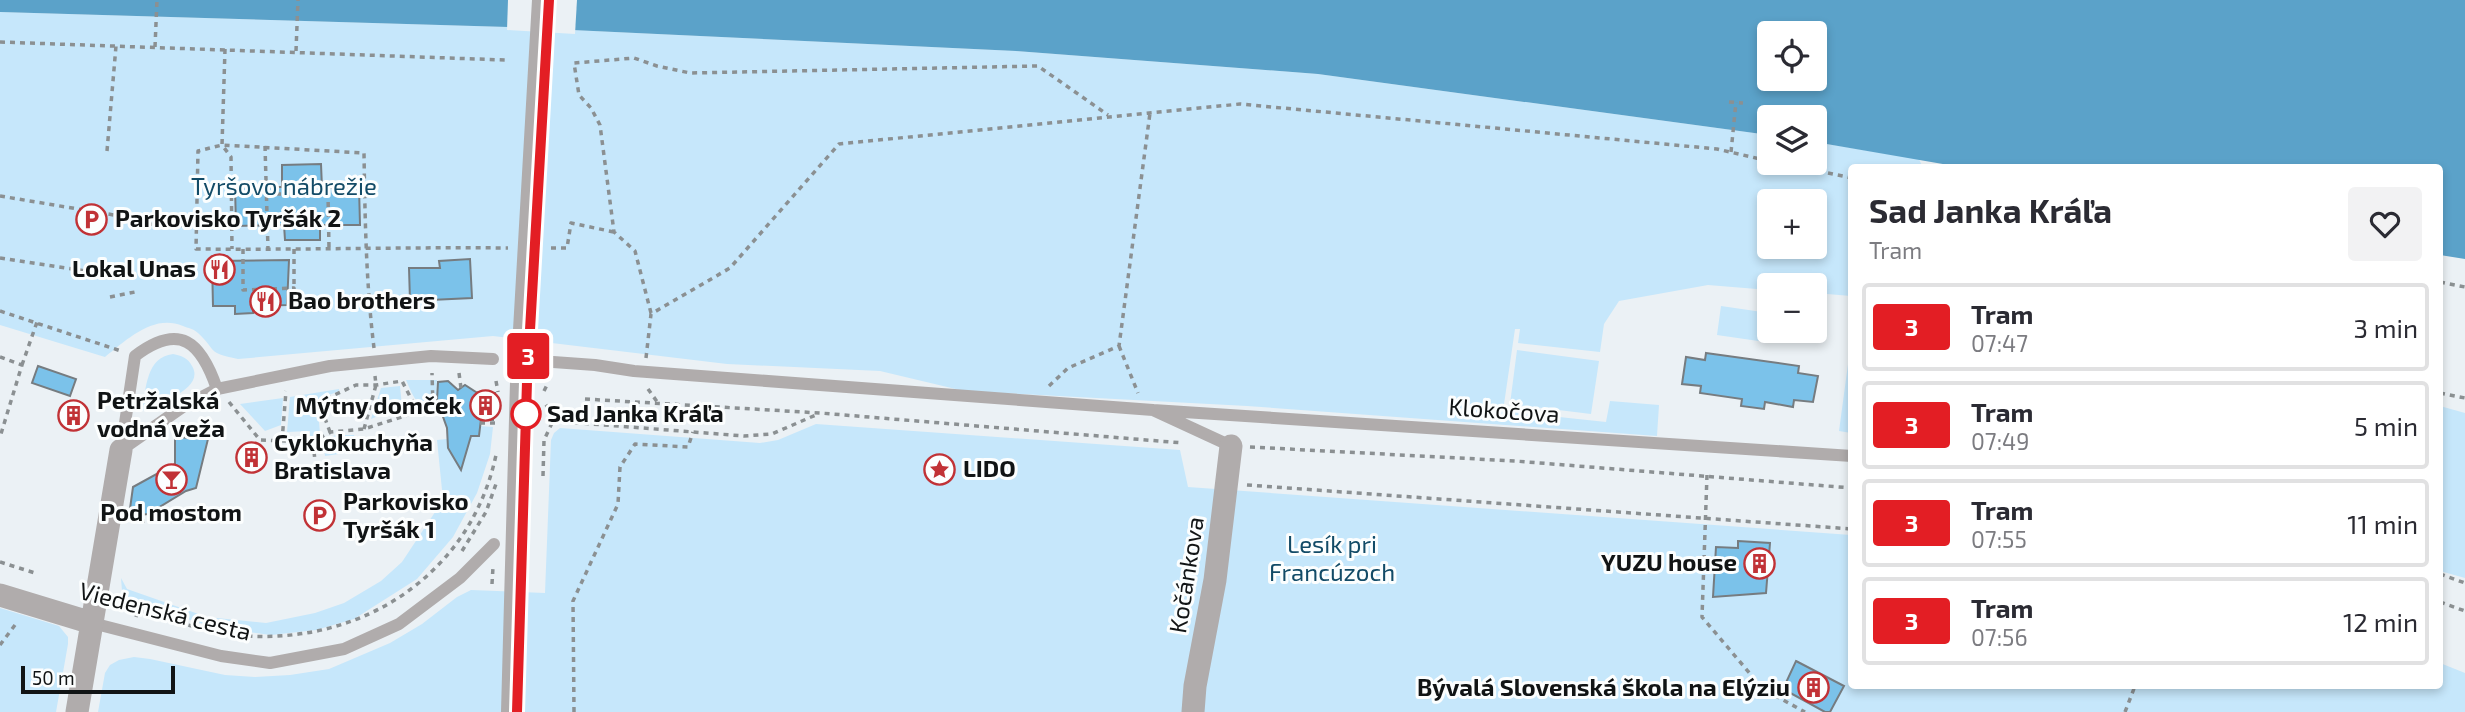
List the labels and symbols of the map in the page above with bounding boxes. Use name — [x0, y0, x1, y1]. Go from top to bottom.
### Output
park label: Tyršovo nábrežie — [191, 171, 377, 200]
parking icon: Parkovisko Tyršák 2 — [75, 202, 109, 236]
place label: Parkovisko Tyršák 2 — [115, 203, 341, 232]
restaurant icon: Lokal Unas — [202, 252, 236, 286]
place label: Lokal Unas — [72, 253, 196, 282]
restaurant icon: Bao brothers — [248, 284, 282, 318]
place label: Bao brothers — [288, 285, 436, 314]
line badge: 3 — [505, 333, 551, 379]
place label: Petržalská vodná veža — [97, 385, 225, 442]
building icon: Mýtny domček — [468, 389, 502, 423]
place label: Mýtny domček — [295, 390, 463, 419]
street label: Klokočova — [1448, 391, 1561, 428]
building icon: Petržalská vodná veža — [57, 398, 91, 432]
place label: Sad Janka Kráľa — [547, 398, 724, 427]
marker: Sad Janka Kráľa — [511, 399, 541, 429]
place label: Cyklokuchyňa Bratislava — [274, 427, 433, 484]
building icon: Cyklokuchyňa Bratislava — [234, 440, 268, 474]
place icon: LIDO — [923, 452, 957, 486]
place label: LIDO — [963, 453, 1016, 482]
bar icon: Pod mostom — [154, 462, 188, 496]
place label: Parkovisko Tyršák 1 — [343, 486, 469, 543]
place label: Pod mostom — [100, 497, 242, 526]
parking icon: Parkovisko Tyršák 1 — [303, 499, 337, 533]
street label: Kočánkova — [1162, 514, 1209, 635]
park label: Lesík pri Francúzoch — [1269, 529, 1395, 586]
building icon: YUZU house — [1743, 546, 1777, 580]
place label: YUZU house — [1601, 547, 1737, 576]
street label: Viedenská cesta — [77, 575, 254, 646]
scale bar — [21, 663, 175, 695]
building icon: Bývalá Slovenská škola na Elýziu — [1796, 671, 1830, 705]
place label: Bývalá Slovenská škola na Elýziu — [1417, 672, 1790, 701]

